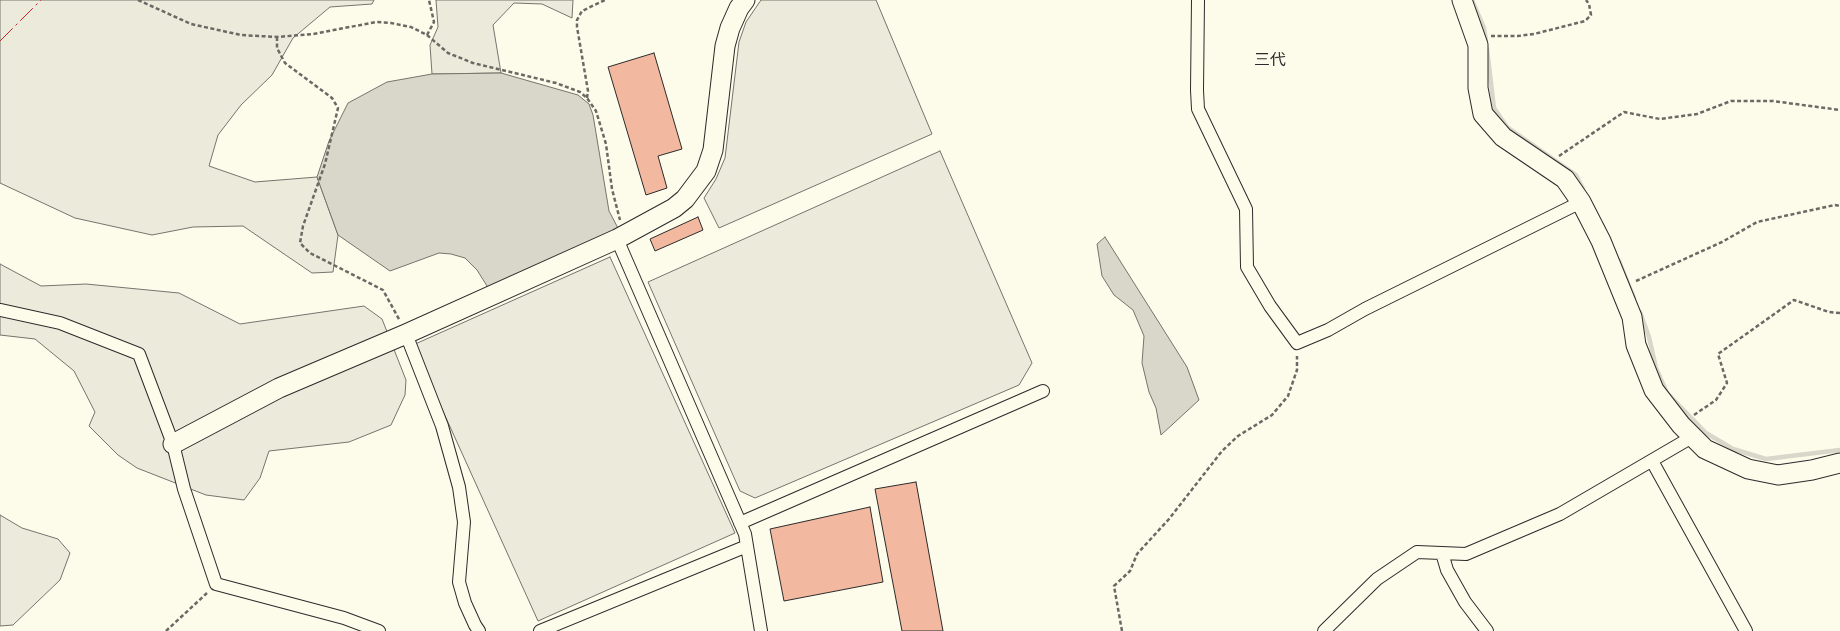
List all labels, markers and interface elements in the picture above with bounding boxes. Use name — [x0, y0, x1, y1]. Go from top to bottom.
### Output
district label: 三代 — [1254, 50, 1286, 70]

